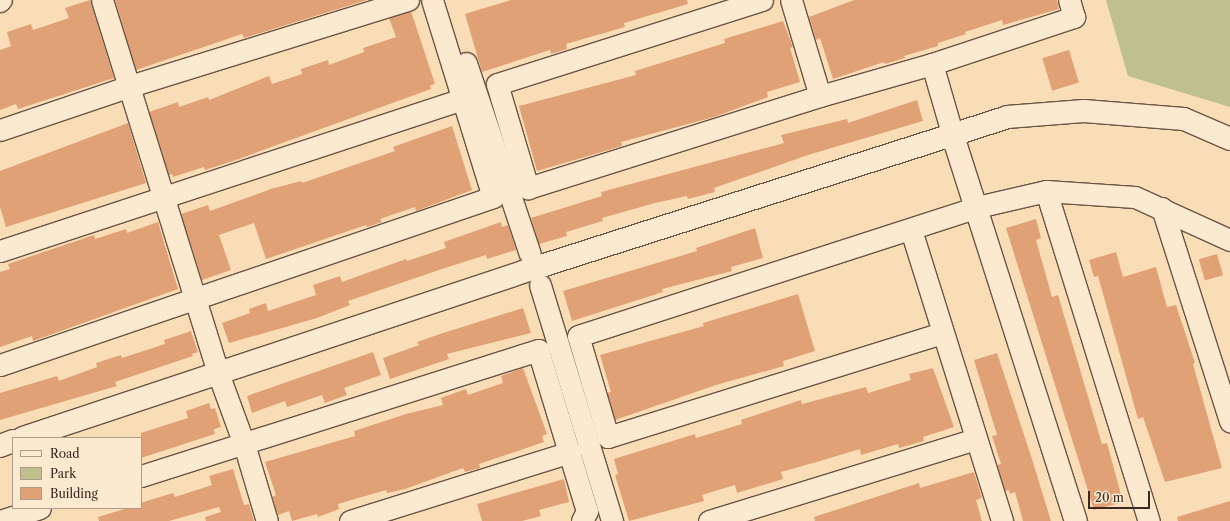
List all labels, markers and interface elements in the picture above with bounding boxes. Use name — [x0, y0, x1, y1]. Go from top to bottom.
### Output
legend — [12, 437, 142, 509]
text: Road — [50, 446, 80, 461]
text: Park — [50, 466, 76, 481]
scale bar — [1090, 483, 1152, 509]
text: Building — [50, 486, 98, 501]
text: 20 m — [1095, 490, 1124, 505]

